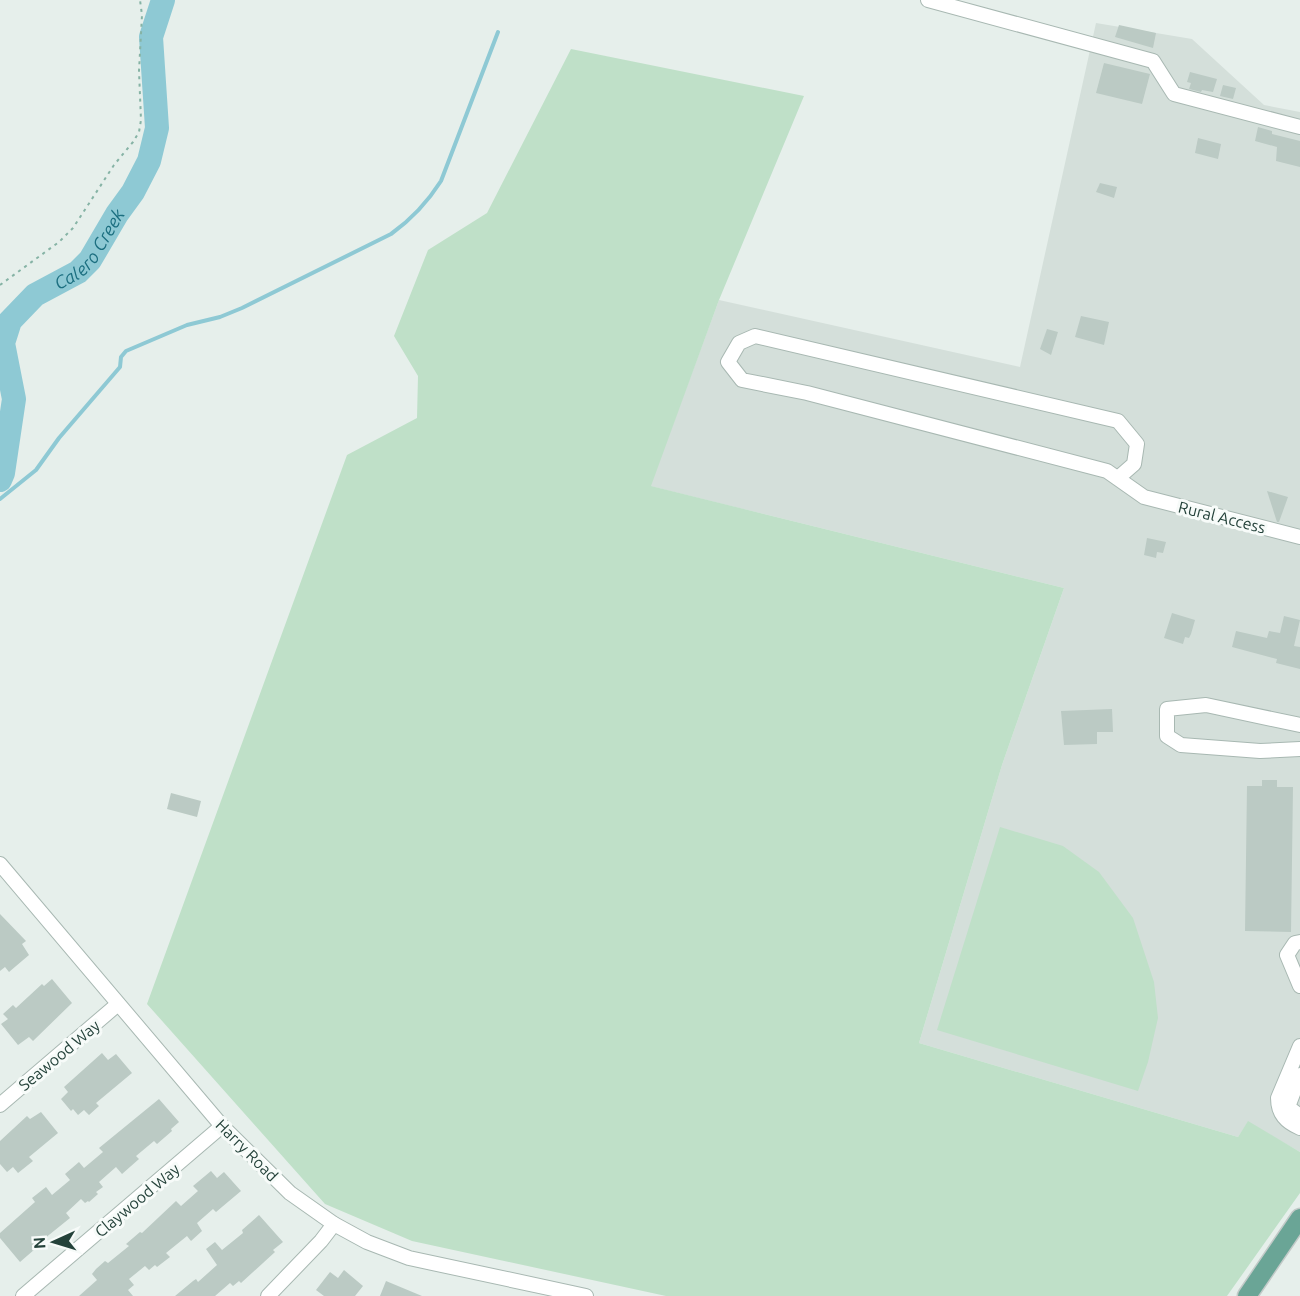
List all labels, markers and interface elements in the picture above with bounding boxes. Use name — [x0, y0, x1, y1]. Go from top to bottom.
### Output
water label: Calero Creek — [50, 204, 128, 293]
street label: Rural Access — [1177, 497, 1267, 537]
street label: Seawood Way — [15, 1016, 103, 1094]
street label: Harry Road — [212, 1115, 282, 1185]
street label: Claywood Way — [91, 1159, 183, 1241]
north arrow — [24, 1212, 84, 1272]
text: N — [30, 1236, 48, 1250]

